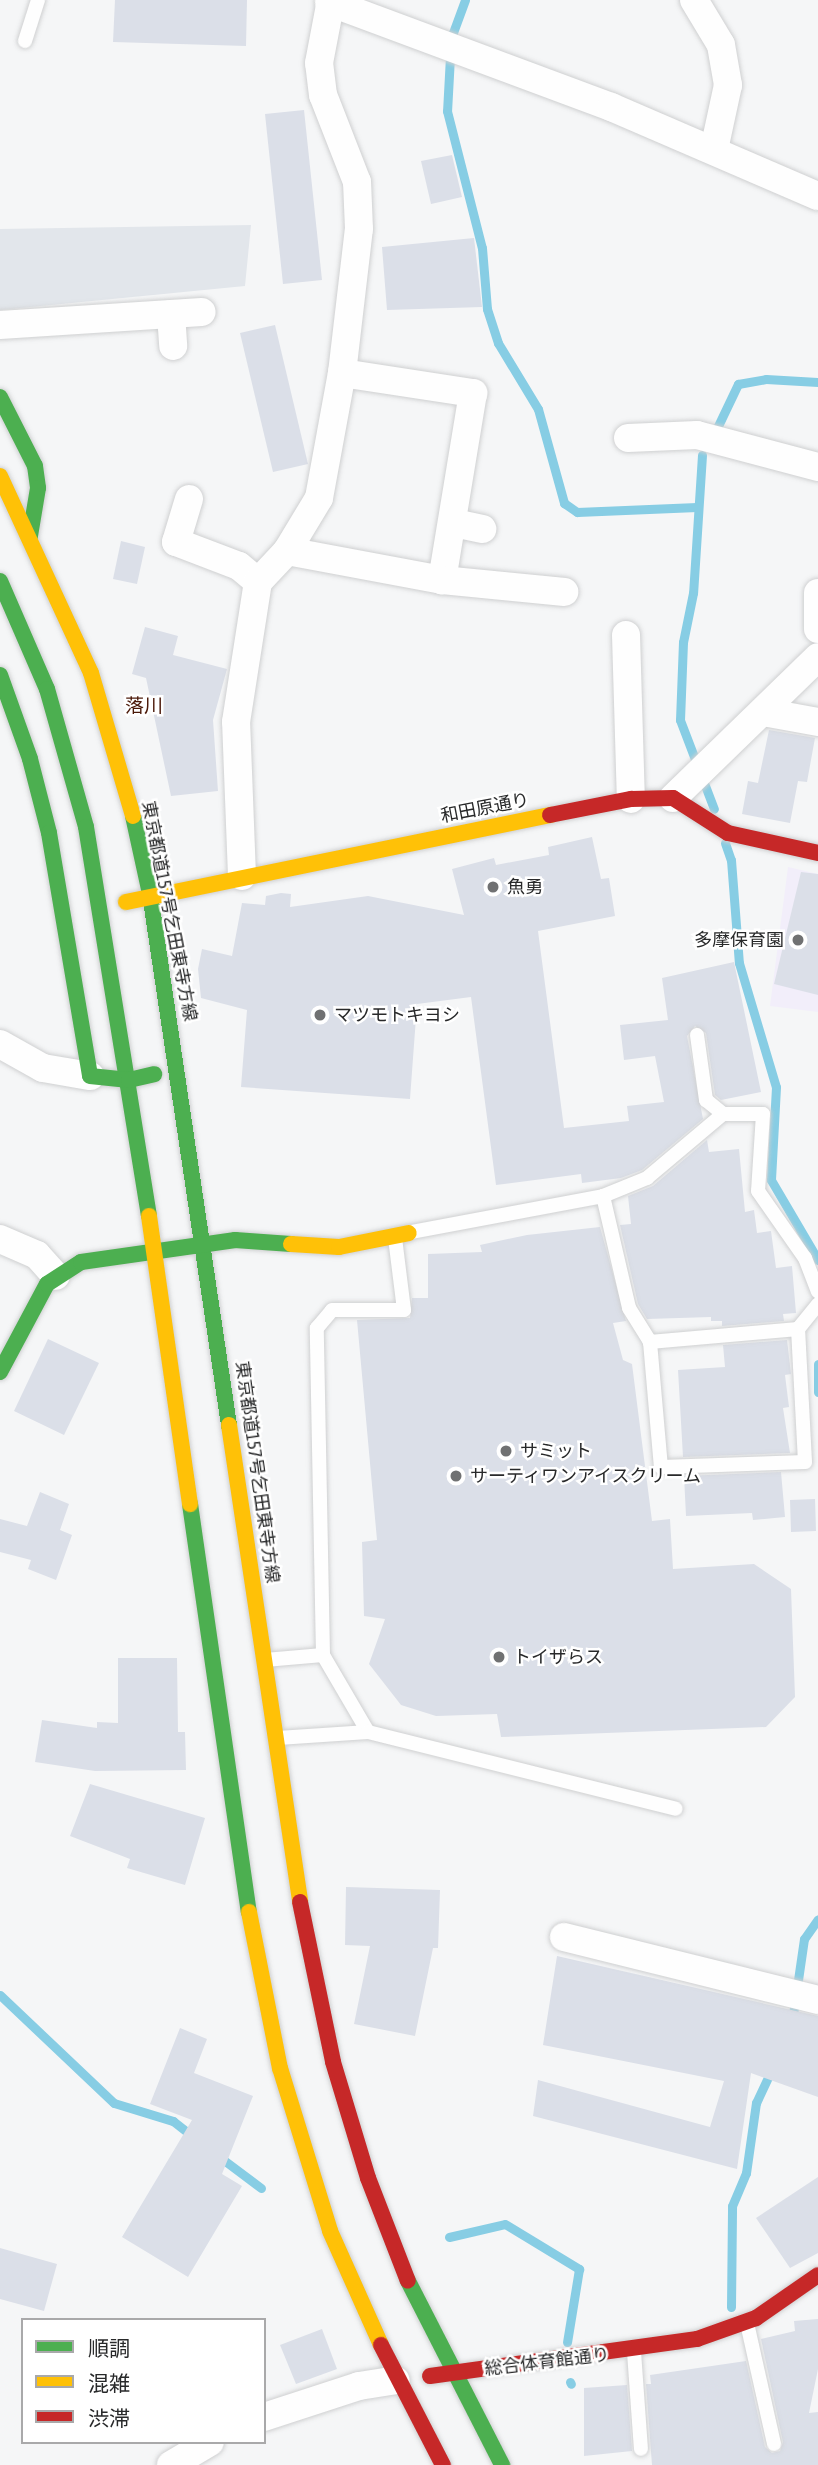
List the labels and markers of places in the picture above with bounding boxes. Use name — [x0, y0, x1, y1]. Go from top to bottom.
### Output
place label: 魚勇 — [507, 876, 543, 898]
marker: 魚勇 — [485, 879, 501, 895]
place label: 多摩保育園 — [694, 929, 784, 951]
marker: 多摩保育園 — [790, 932, 806, 948]
place label: マツモトキヨシ — [334, 1004, 460, 1026]
marker: マツモトキヨシ — [312, 1007, 328, 1023]
place label: サミット — [520, 1440, 592, 1462]
marker: サミット — [498, 1443, 514, 1459]
place label: サーティワンアイスクリーム — [470, 1465, 704, 1487]
marker: サーティワンアイスクリーム — [448, 1468, 464, 1484]
place label: トイザらス — [513, 1646, 603, 1668]
marker: トイザらス — [491, 1649, 507, 1665]

